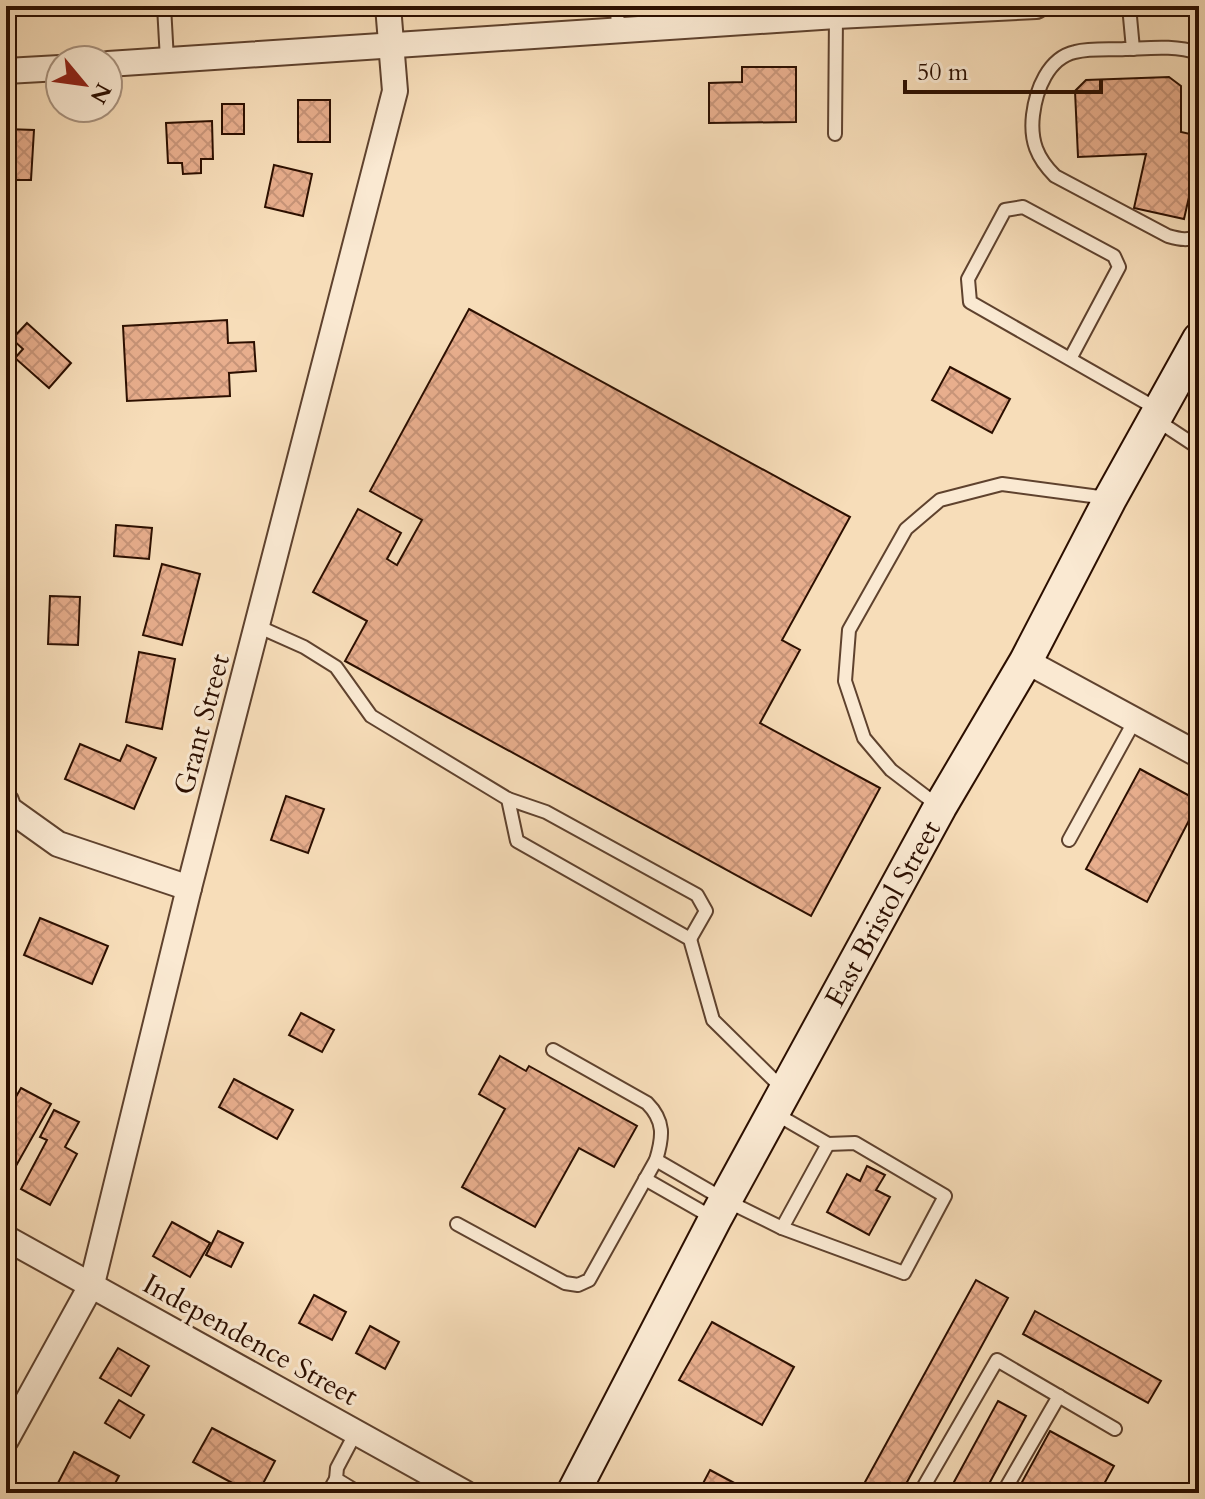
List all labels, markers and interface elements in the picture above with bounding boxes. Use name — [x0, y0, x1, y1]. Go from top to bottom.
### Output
north arrow — [44, 44, 124, 124]
scale bar — [905, 44, 1101, 94]
text: 50 m — [917, 56, 969, 89]
text: N — [83, 78, 118, 109]
street label: Grant Street — [165, 650, 239, 799]
street label: East Bristol Street — [816, 813, 950, 1013]
street label: Independence Street — [136, 1265, 365, 1415]

